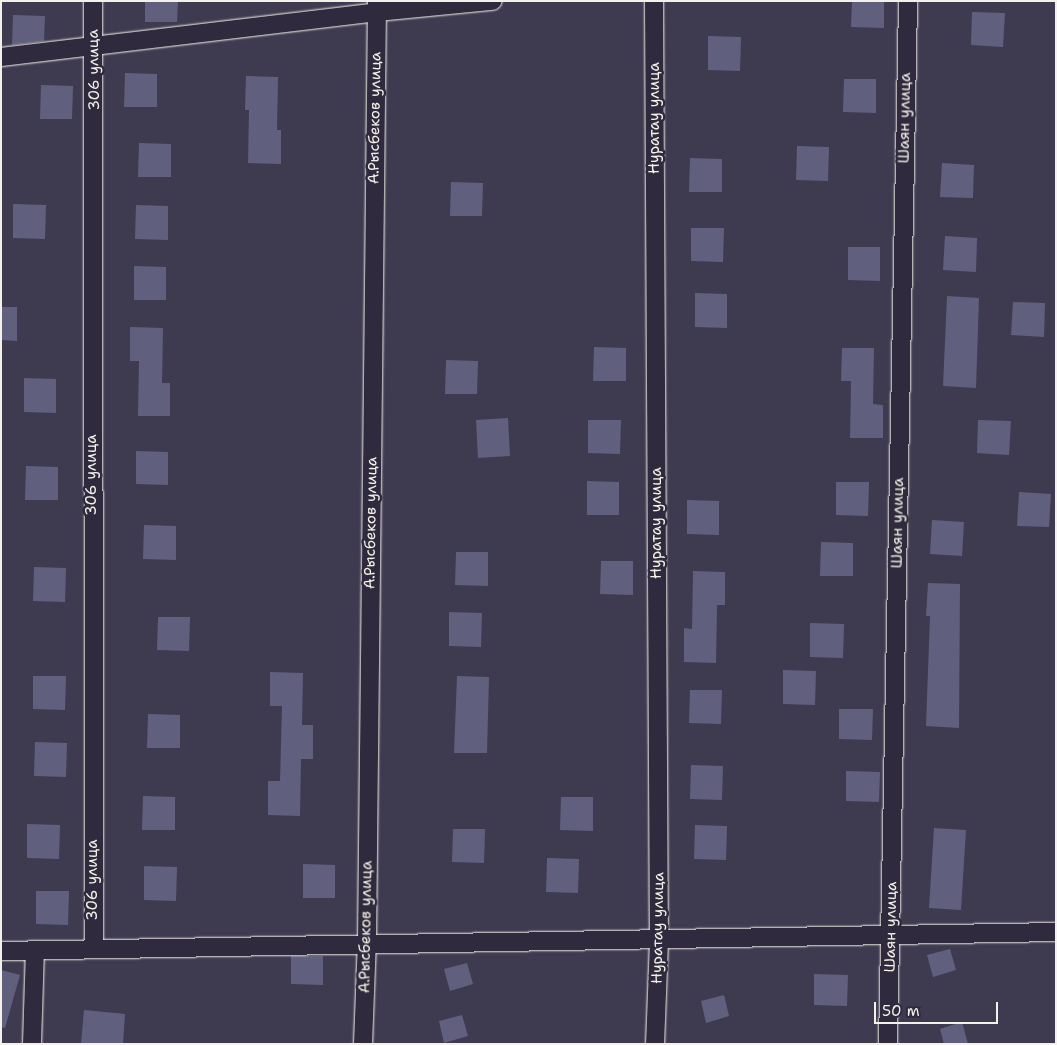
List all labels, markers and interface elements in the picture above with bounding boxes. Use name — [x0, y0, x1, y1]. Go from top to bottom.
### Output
street label: 306 улица — [84, 29, 104, 111]
street label: А.Рысбеков улица — [365, 52, 385, 184]
street label: Нуратау улица — [646, 62, 664, 174]
street label: Шаян улица — [895, 72, 915, 164]
street label: 306 улица — [83, 434, 101, 516]
street label: А.Рысбеков улица — [361, 457, 381, 589]
street label: Нуратау улица — [648, 467, 666, 579]
street label: Шаян улица — [888, 477, 908, 569]
street label: 306 улица — [84, 839, 102, 921]
street label: А.Рысбеков улица — [356, 861, 376, 993]
street label: Нуратау улица — [648, 872, 668, 984]
street label: Шаян улица — [881, 881, 901, 973]
scale bar — [877, 992, 1001, 1024]
text: 50 m — [882, 1001, 920, 1021]

